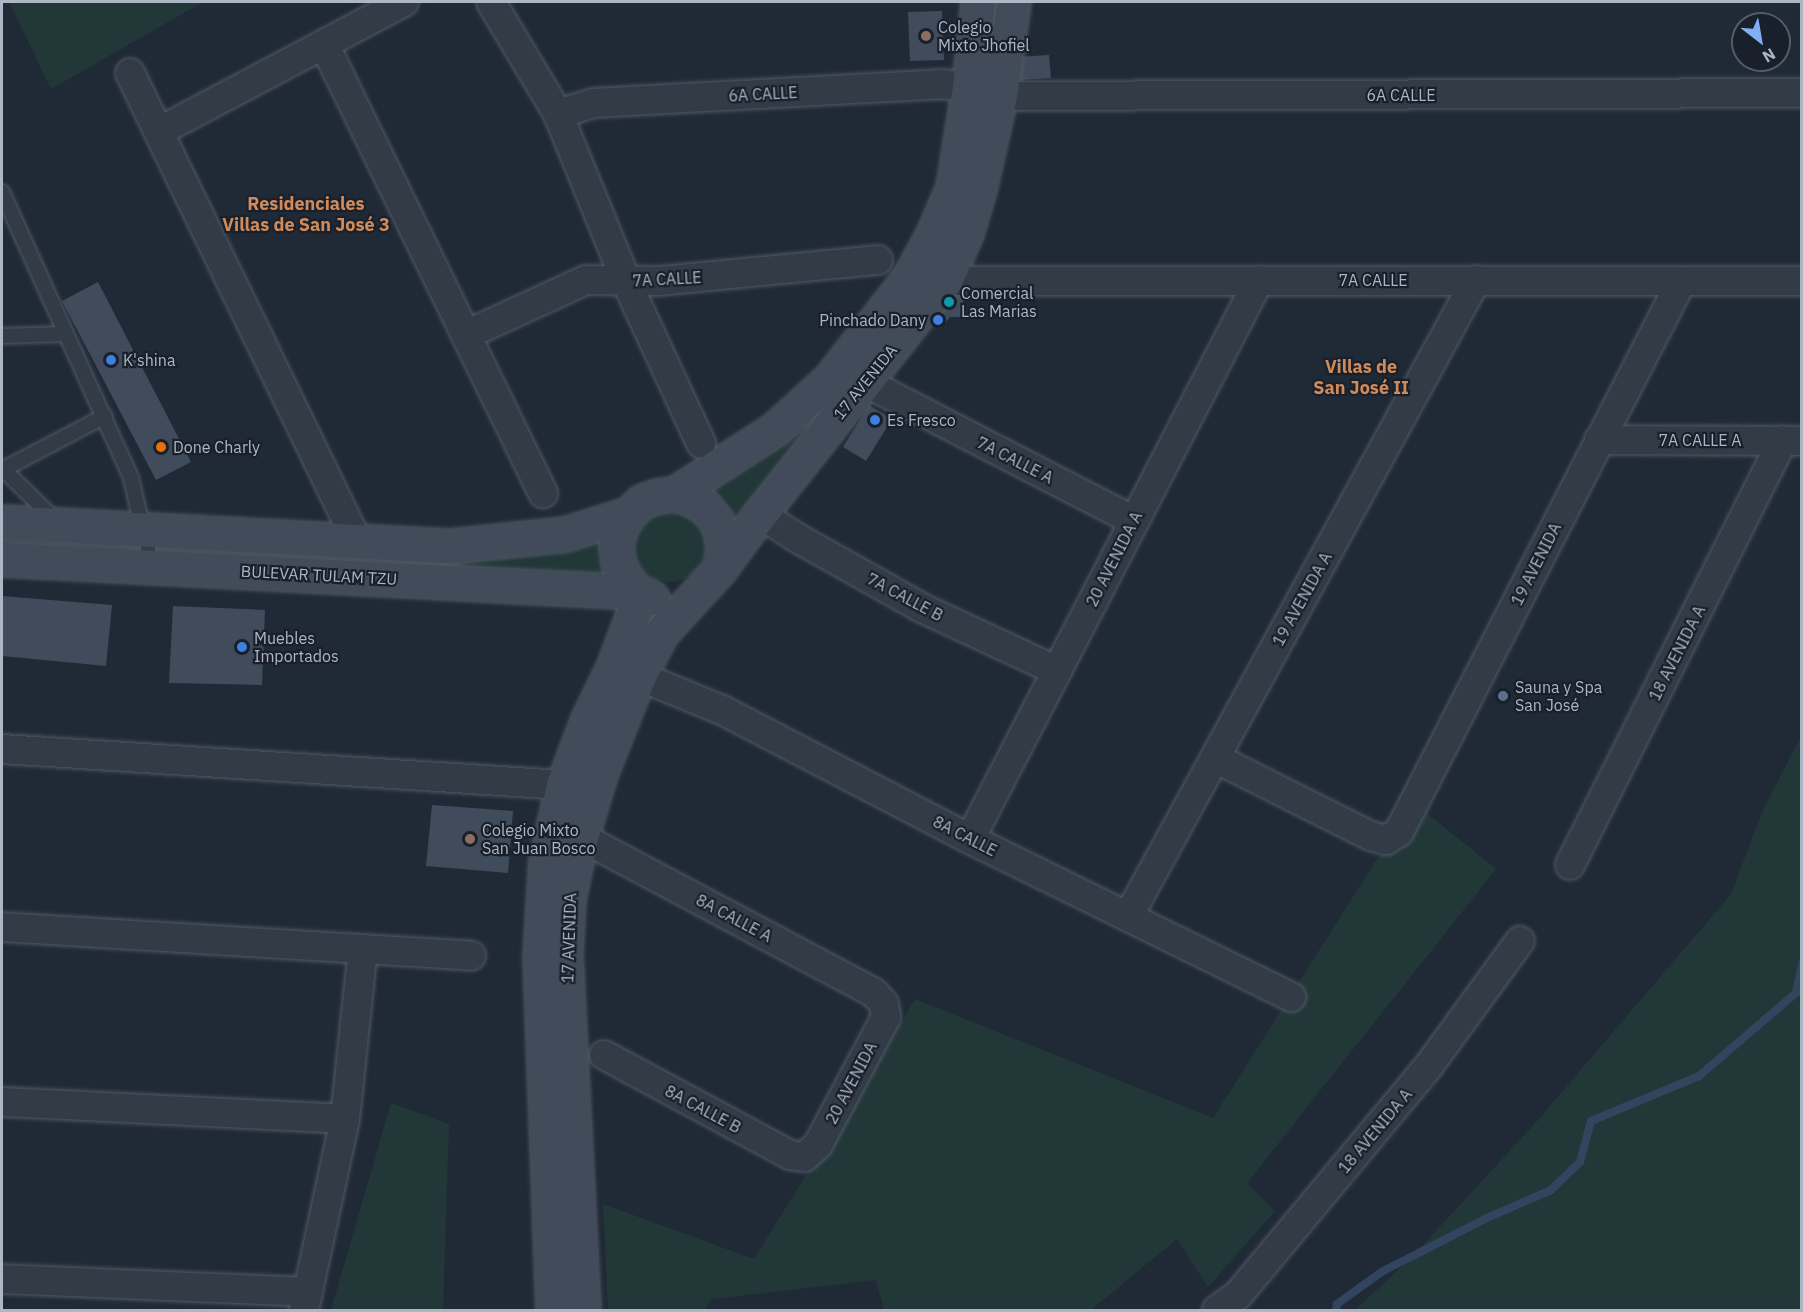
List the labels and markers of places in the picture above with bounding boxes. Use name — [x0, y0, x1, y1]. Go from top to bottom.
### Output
place label: Colegio Mixto Jhofiel — [938, 17, 1030, 55]
marker: Colegio Mixto Jhofiel — [919, 29, 933, 43]
place label: Comercial Las Marias — [961, 283, 1037, 321]
marker: Comercial Las Marias — [942, 295, 956, 309]
place label: Pinchado Dany — [819, 310, 926, 330]
marker: Pinchado Dany — [931, 313, 945, 327]
place label: K'shina — [123, 350, 175, 370]
marker: K'shina — [104, 353, 118, 367]
place label: Es Fresco — [887, 410, 956, 430]
marker: Es Fresco — [868, 413, 882, 427]
place label: Done Charly — [173, 437, 260, 457]
marker: Done Charly — [154, 440, 168, 454]
place label: Muebles Importados — [254, 628, 339, 666]
marker: Muebles Importados — [235, 640, 249, 654]
place label: Sauna y Spa San José — [1515, 677, 1602, 715]
marker: Sauna y Spa San José — [1496, 689, 1510, 703]
place label: Colegio Mixto San Juan Bosco — [482, 820, 595, 858]
marker: Colegio Mixto San Juan Bosco — [463, 832, 477, 846]

